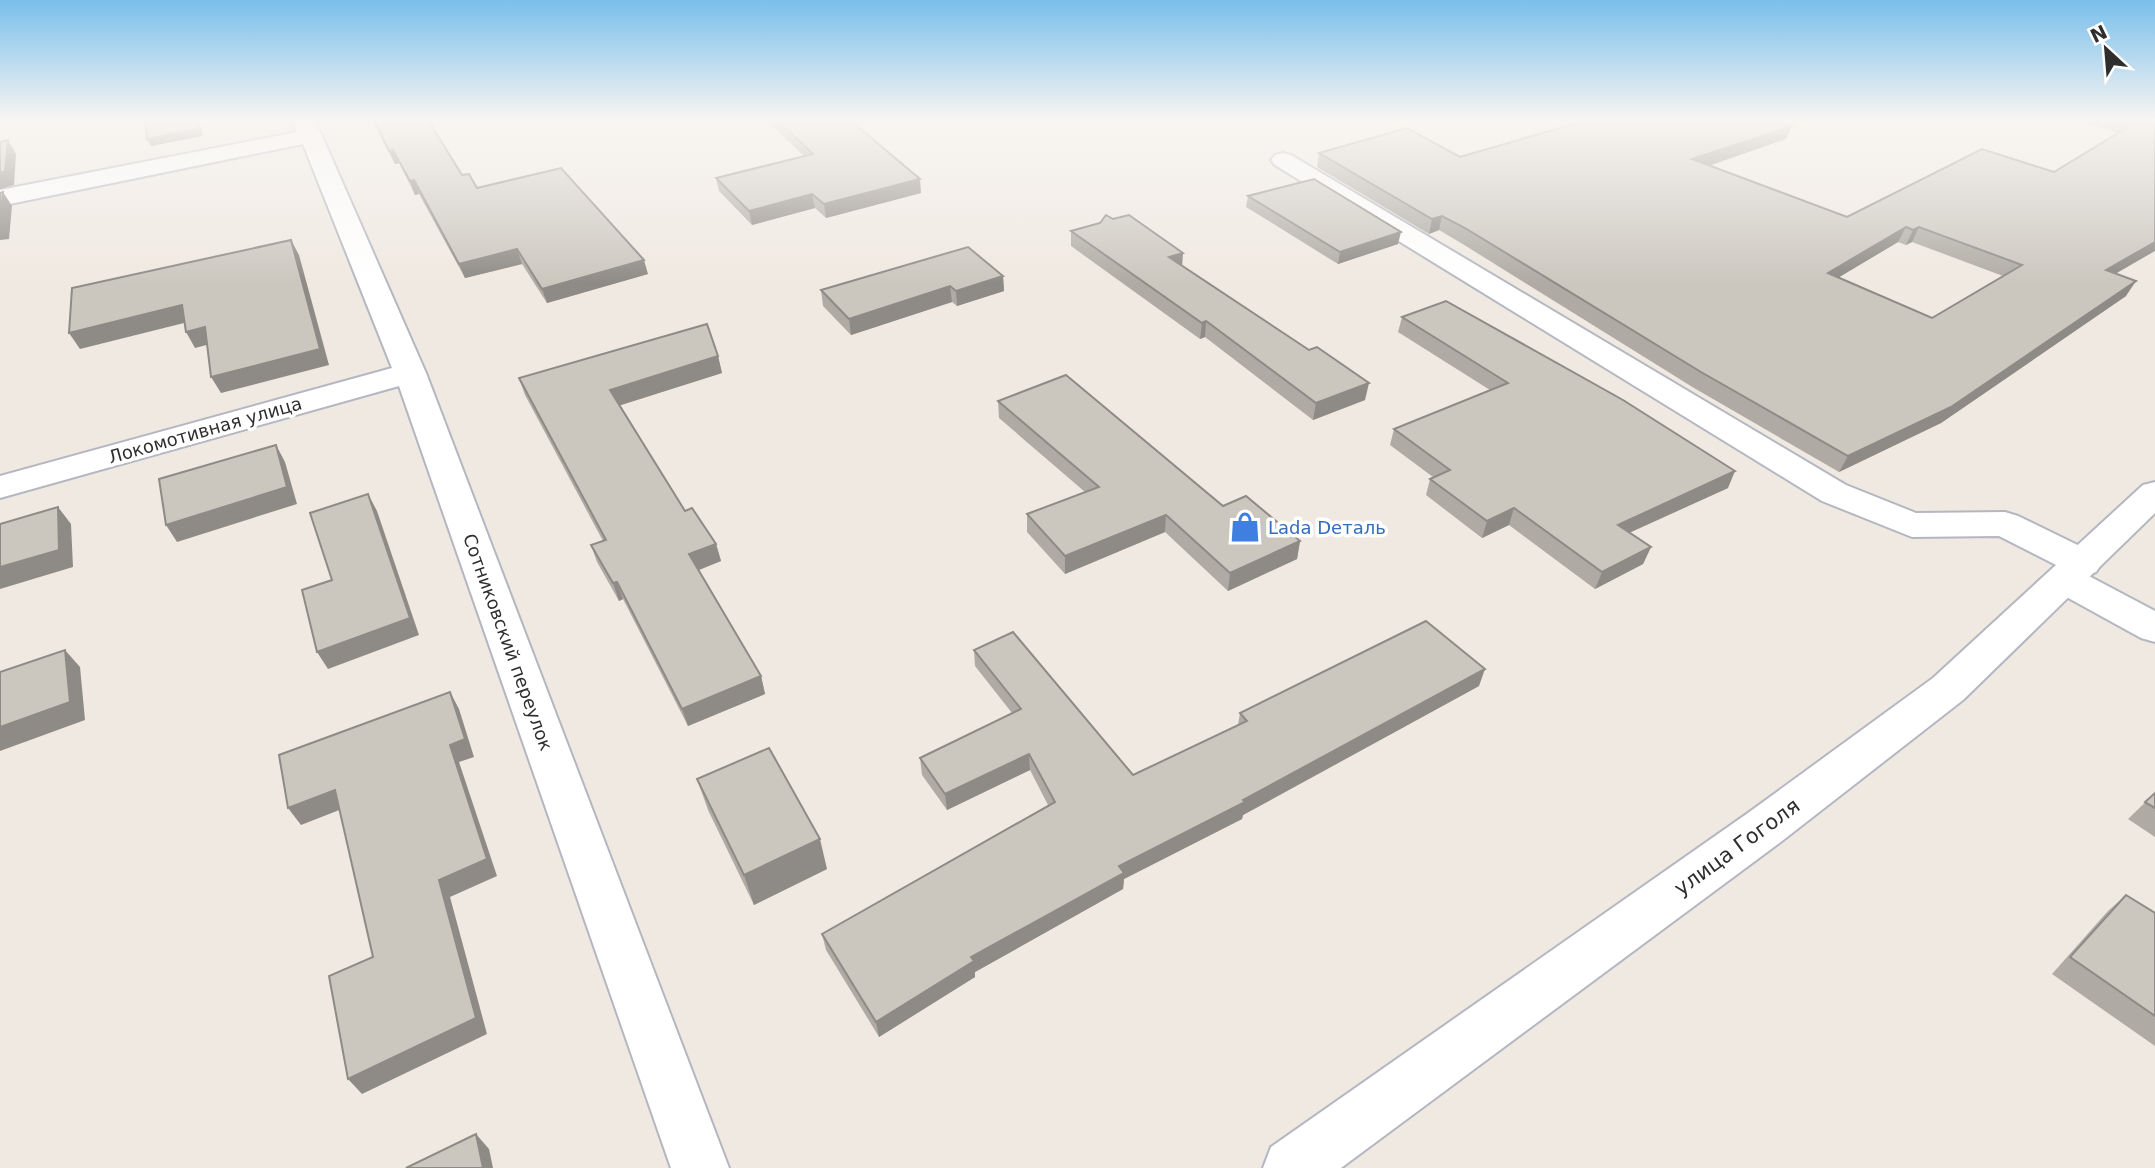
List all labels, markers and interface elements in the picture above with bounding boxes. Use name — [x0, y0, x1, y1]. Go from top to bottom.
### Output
north arrow — [2071, 14, 2141, 84]
text: N — [2087, 20, 2111, 47]
street label: Локомотивная улица — [106, 392, 304, 468]
shop icon: Lada Dеталь — [1228, 510, 1262, 544]
place label: Lada Dеталь — [1268, 517, 1386, 538]
street label: Сотниковский переулок — [459, 531, 557, 753]
street label: улица Гоголя — [1670, 794, 1804, 900]

